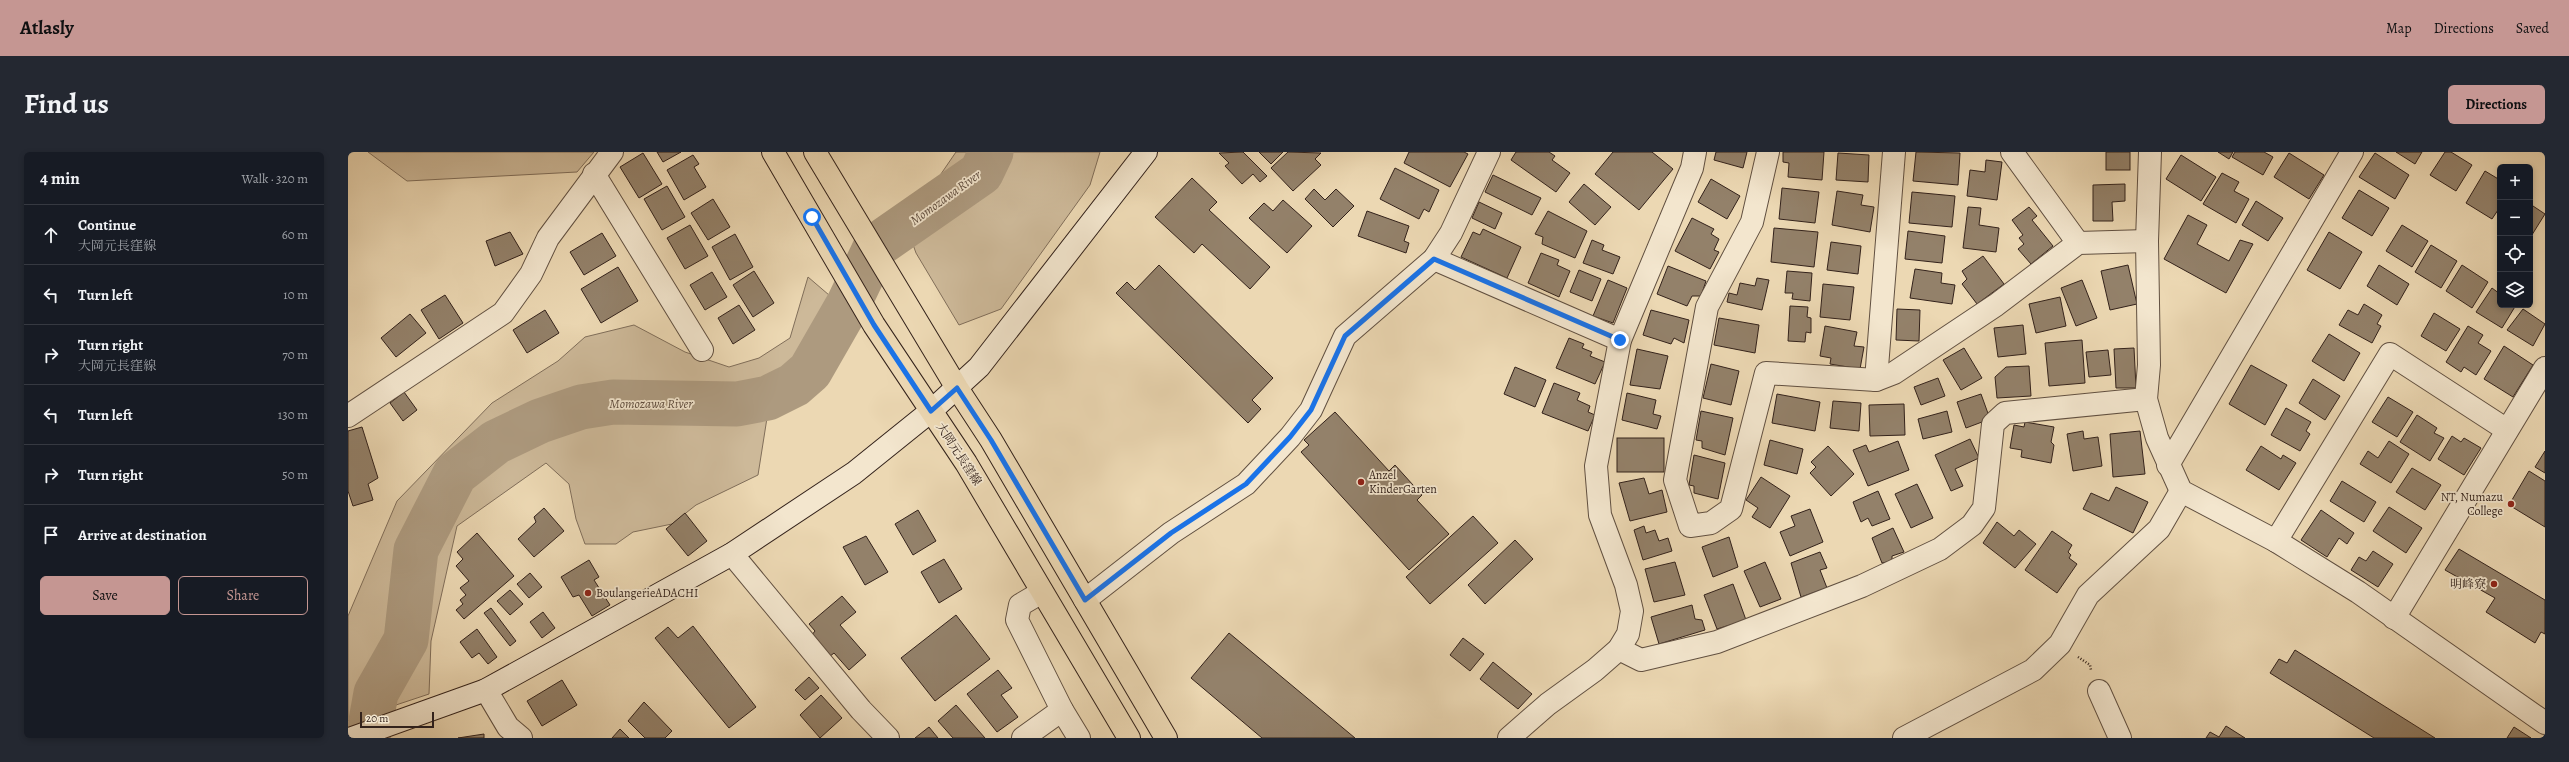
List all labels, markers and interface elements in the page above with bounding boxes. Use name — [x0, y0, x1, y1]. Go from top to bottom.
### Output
text: Atlasly — [20, 15, 74, 41]
text: Map — [2386, 19, 2412, 38]
text: Directions — [2434, 19, 2494, 38]
text: Saved — [2516, 19, 2549, 38]
text: Find us — [24, 85, 109, 123]
button: Directions — [2448, 85, 2545, 124]
map controls — [2497, 164, 2533, 308]
button: + — [2497, 164, 2533, 200]
water label: Momozawa River — [907, 166, 984, 229]
text: 4 min — [40, 167, 80, 190]
text: Walk · 320 m — [242, 170, 308, 187]
button: − — [2497, 200, 2533, 236]
route start — [803, 208, 821, 226]
text: Continue — [78, 215, 136, 235]
icon: ahead — [40, 224, 62, 246]
text: 60 m — [282, 226, 308, 243]
button: locate — [2497, 236, 2533, 272]
text: 大岡元長窪線 — [78, 237, 156, 254]
button: layers — [2497, 272, 2533, 308]
icon: left — [40, 284, 62, 306]
text: Turn left — [78, 285, 133, 305]
text: 10 m — [283, 286, 308, 303]
route end — [1611, 331, 1629, 349]
text: Turn right — [78, 335, 143, 355]
icon: right — [40, 344, 62, 366]
text: 70 m — [282, 346, 308, 363]
text: 大岡元長窪線 — [78, 357, 156, 374]
water label: Momozawa River — [609, 395, 693, 412]
icon: left — [40, 404, 62, 426]
text: Turn left — [78, 405, 133, 425]
text: 130 m — [278, 406, 308, 423]
street label: 大岡元長窪線 — [933, 419, 985, 489]
icon: right — [40, 464, 62, 486]
text: Turn right — [78, 465, 143, 485]
text: 50 m — [282, 466, 308, 483]
place label: Anzel KinderGarten — [1368, 467, 1437, 497]
marker: Anzel KinderGarten — [1356, 477, 1366, 487]
place label: NT, Numazu College — [2441, 489, 2504, 519]
marker: NT, Numazu College — [2506, 499, 2516, 509]
icon: arrive — [40, 524, 62, 546]
text: Arrive at destination — [78, 525, 207, 545]
button: Save — [40, 576, 170, 615]
button: Share — [178, 576, 308, 615]
place label: 明峰寮 — [2450, 576, 2486, 592]
marker: 明峰寮 — [2489, 579, 2499, 589]
place label: BoulangerieADACHI — [596, 585, 698, 601]
marker: BoulangerieADACHI — [583, 588, 593, 598]
scale bar — [360, 710, 434, 729]
text: 20 m — [366, 711, 388, 726]

